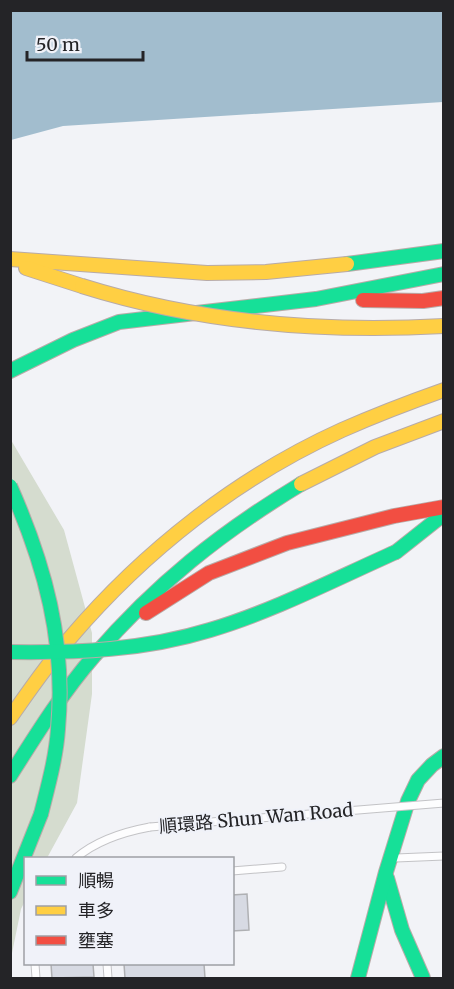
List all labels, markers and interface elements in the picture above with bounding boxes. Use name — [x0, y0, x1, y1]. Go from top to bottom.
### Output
scale bar — [27, 24, 142, 62]
text: 50 m — [36, 33, 80, 56]
street label: 順環路 Shun Wan Road — [158, 798, 354, 838]
legend — [24, 857, 234, 965]
text: 順暢 — [78, 869, 114, 892]
text: 車多 — [78, 899, 114, 922]
text: 壅塞 — [78, 929, 114, 952]

